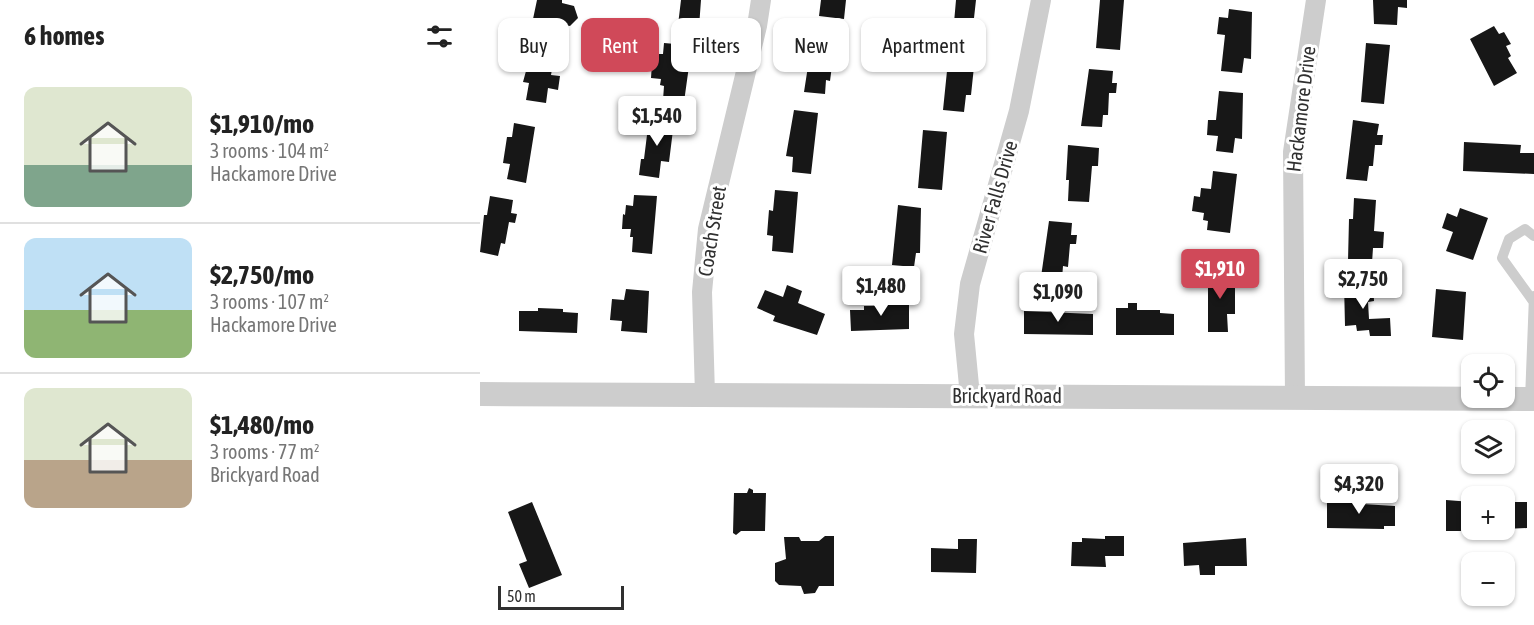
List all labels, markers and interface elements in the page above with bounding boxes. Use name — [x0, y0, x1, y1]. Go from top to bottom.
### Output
chip: Buy — [498, 18, 569, 72]
chip: Rent — [581, 18, 659, 72]
chip: Filters — [671, 18, 761, 72]
chip: New — [773, 18, 849, 72]
chip: Apartment — [861, 18, 986, 72]
icon: filters — [423, 20, 456, 53]
text: 6 homes — [24, 21, 104, 51]
street label: Hackamore Drive — [1281, 45, 1320, 173]
pin: $1,540 — [608, 96, 706, 147]
text: $1,540 — [632, 104, 682, 127]
text: $1,910/mo — [210, 109, 314, 139]
icon: home — [72, 111, 144, 183]
street label: River Falls Drive — [967, 138, 1022, 256]
text: 3 rooms · 104 m² — [210, 139, 329, 162]
text: Hackamore Drive — [210, 162, 337, 185]
street label: Coach Street — [693, 184, 730, 278]
pin: $1,910 — [1171, 249, 1269, 300]
text: $1,910 — [1195, 257, 1245, 280]
pin: $2,750 — [1314, 259, 1412, 310]
text: $2,750/mo — [210, 260, 314, 290]
icon: home — [72, 262, 144, 334]
pin: $1,480 — [832, 266, 930, 317]
text: $2,750 — [1338, 267, 1388, 290]
pin: $1,090 — [1009, 272, 1107, 323]
text: $1,480 — [856, 274, 906, 297]
text: $1,090 — [1033, 280, 1083, 303]
text: 3 rooms · 107 m² — [210, 290, 329, 313]
text: Hackamore Drive — [210, 313, 337, 336]
map controls — [1461, 354, 1515, 606]
button: locate — [1461, 354, 1515, 408]
street label: Brickyard Road — [952, 384, 1062, 407]
text: $1,480/mo — [210, 410, 314, 440]
icon: home — [72, 412, 144, 484]
button: layers — [1461, 420, 1515, 474]
text: 3 rooms · 77 m² — [210, 440, 320, 463]
text: Brickyard Road — [210, 463, 320, 486]
pin: $4,320 — [1310, 464, 1408, 515]
text: $4,320 — [1334, 472, 1384, 495]
button: + — [1461, 486, 1515, 540]
button: − — [1461, 552, 1515, 606]
scale bar — [498, 583, 624, 610]
text: 50 m — [507, 587, 536, 605]

